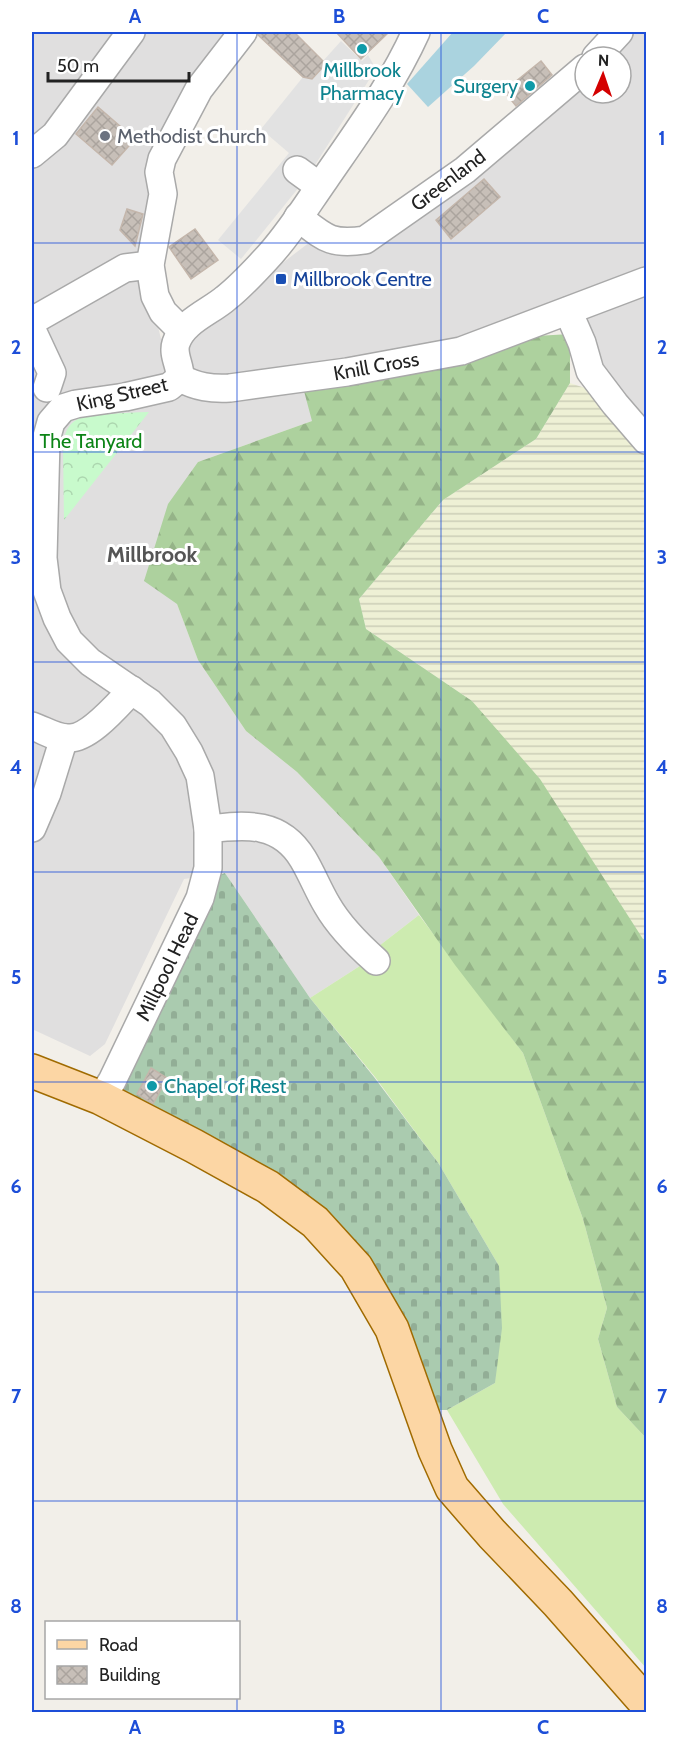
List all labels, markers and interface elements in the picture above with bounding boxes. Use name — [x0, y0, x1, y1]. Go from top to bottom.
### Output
text: A — [129, 4, 142, 28]
text: B — [333, 4, 345, 28]
text: C — [537, 4, 549, 28]
marker: Millbrook Pharmacy — [355, 42, 369, 56]
scale bar — [48, 45, 189, 83]
north arrow — [573, 45, 633, 105]
text: N — [598, 51, 609, 70]
text: 50 m — [57, 55, 99, 77]
place label: Millbrook Pharmacy — [320, 58, 404, 105]
place label: Surgery — [453, 74, 518, 98]
marker: Surgery — [523, 79, 537, 93]
place label: Methodist Church — [117, 124, 266, 148]
text: 1 — [12, 126, 20, 150]
text: 1 — [658, 126, 666, 150]
marker: Methodist Church — [98, 129, 112, 143]
street label: Greenland — [406, 144, 490, 216]
place label: Millbrook Centre — [293, 267, 432, 291]
marker: Millbrook Centre — [274, 272, 288, 286]
text: 2 — [11, 335, 21, 359]
text: 2 — [657, 335, 667, 359]
street label: Knill Cross — [331, 347, 421, 385]
street label: King Street — [74, 372, 170, 416]
park label: The Tanyard — [40, 429, 142, 453]
district label: Millbrook — [107, 541, 197, 568]
text: 3 — [11, 545, 21, 569]
text: 3 — [657, 545, 667, 569]
text: 4 — [10, 755, 22, 779]
text: 4 — [656, 755, 668, 779]
street label: Millpool Head — [131, 909, 203, 1025]
text: 5 — [11, 965, 21, 989]
text: 5 — [657, 965, 667, 989]
place label: Chapel of Rest — [164, 1074, 287, 1098]
marker: Chapel of Rest — [145, 1079, 159, 1093]
text: 6 — [10, 1174, 22, 1198]
text: 6 — [656, 1174, 668, 1198]
text: 7 — [11, 1384, 22, 1408]
text: 7 — [657, 1384, 668, 1408]
text: 8 — [10, 1594, 22, 1618]
text: 8 — [656, 1594, 668, 1618]
legend — [45, 1621, 240, 1699]
text: Road — [99, 1634, 138, 1656]
text: Building — [99, 1664, 161, 1686]
text: A — [129, 1715, 142, 1739]
text: B — [333, 1715, 345, 1739]
text: C — [537, 1715, 549, 1739]

